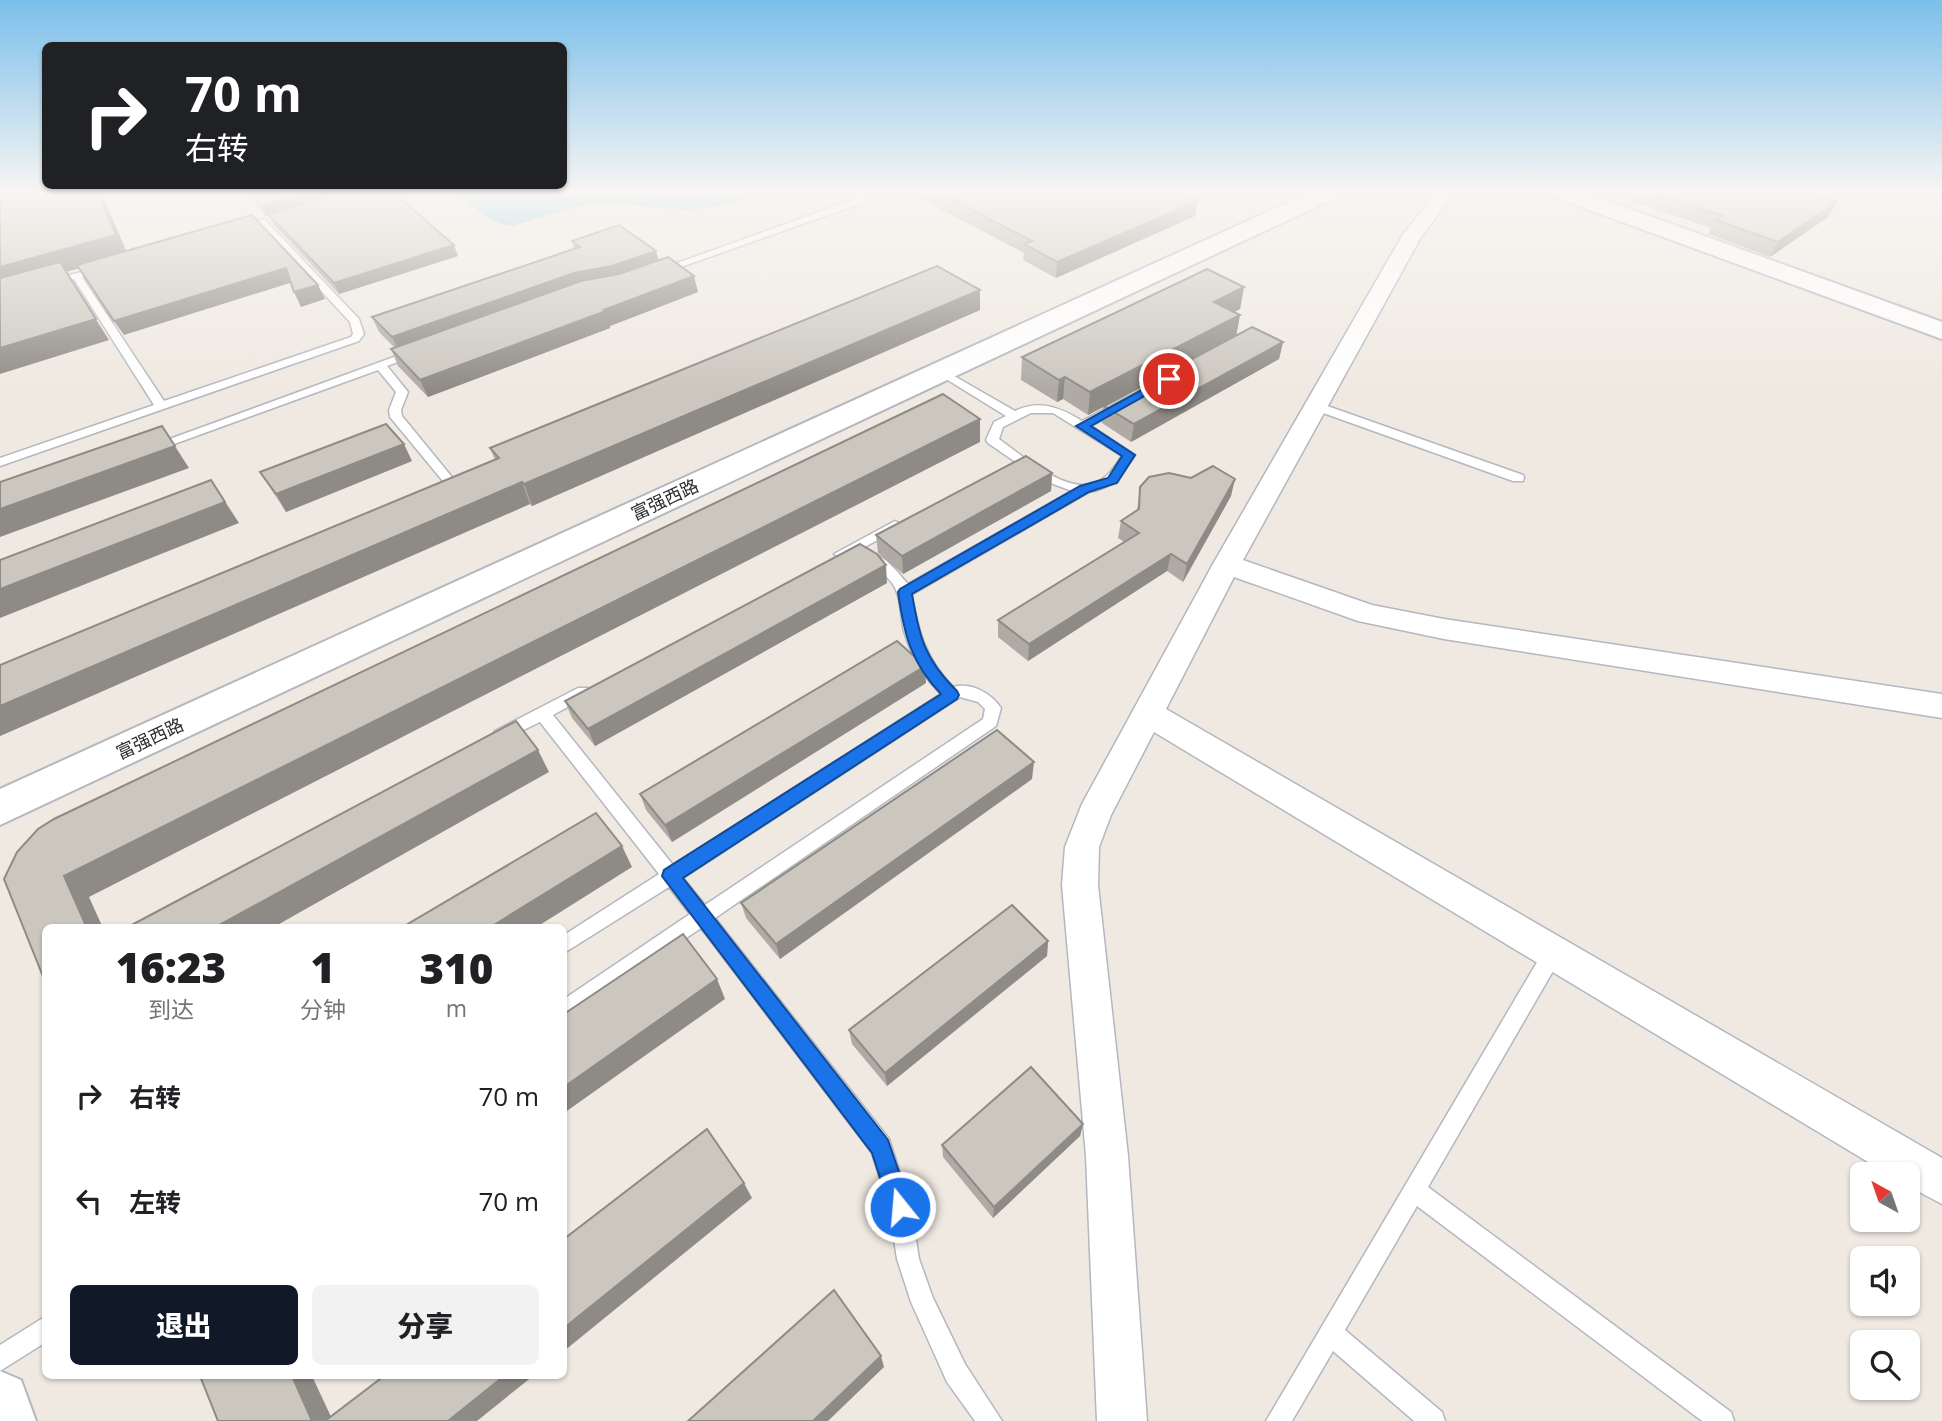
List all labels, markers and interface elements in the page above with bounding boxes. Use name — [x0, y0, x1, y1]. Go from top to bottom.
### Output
text: 70 m — [185, 60, 302, 126]
icon: right — [70, 70, 161, 161]
text: 右转 — [185, 126, 249, 169]
pin — [1139, 349, 1199, 409]
icon: arrive — [1150, 360, 1188, 398]
street label: 富强西路 — [627, 473, 702, 525]
street label: 富强西路 — [112, 712, 187, 764]
text: 16:23 — [116, 938, 226, 995]
text: 1 — [311, 938, 335, 995]
text: 310 — [420, 939, 493, 996]
text: m — [446, 992, 467, 1024]
text: 到达 — [148, 993, 194, 1025]
text: 分钟 — [300, 993, 346, 1025]
icon: right — [70, 1077, 108, 1115]
text: 70 m — [478, 1078, 539, 1114]
text: 右转 — [129, 1079, 181, 1115]
north arrow — [1850, 1162, 1920, 1232]
map controls — [1850, 1162, 1920, 1400]
position arrow — [863, 1170, 937, 1244]
icon: left — [70, 1182, 108, 1220]
text: 70 m — [478, 1183, 539, 1219]
text: 左转 — [129, 1184, 181, 1220]
button: sound — [1850, 1246, 1920, 1316]
button: 退出 — [70, 1285, 298, 1365]
button: 分享 — [312, 1285, 539, 1365]
button: search — [1850, 1330, 1920, 1400]

